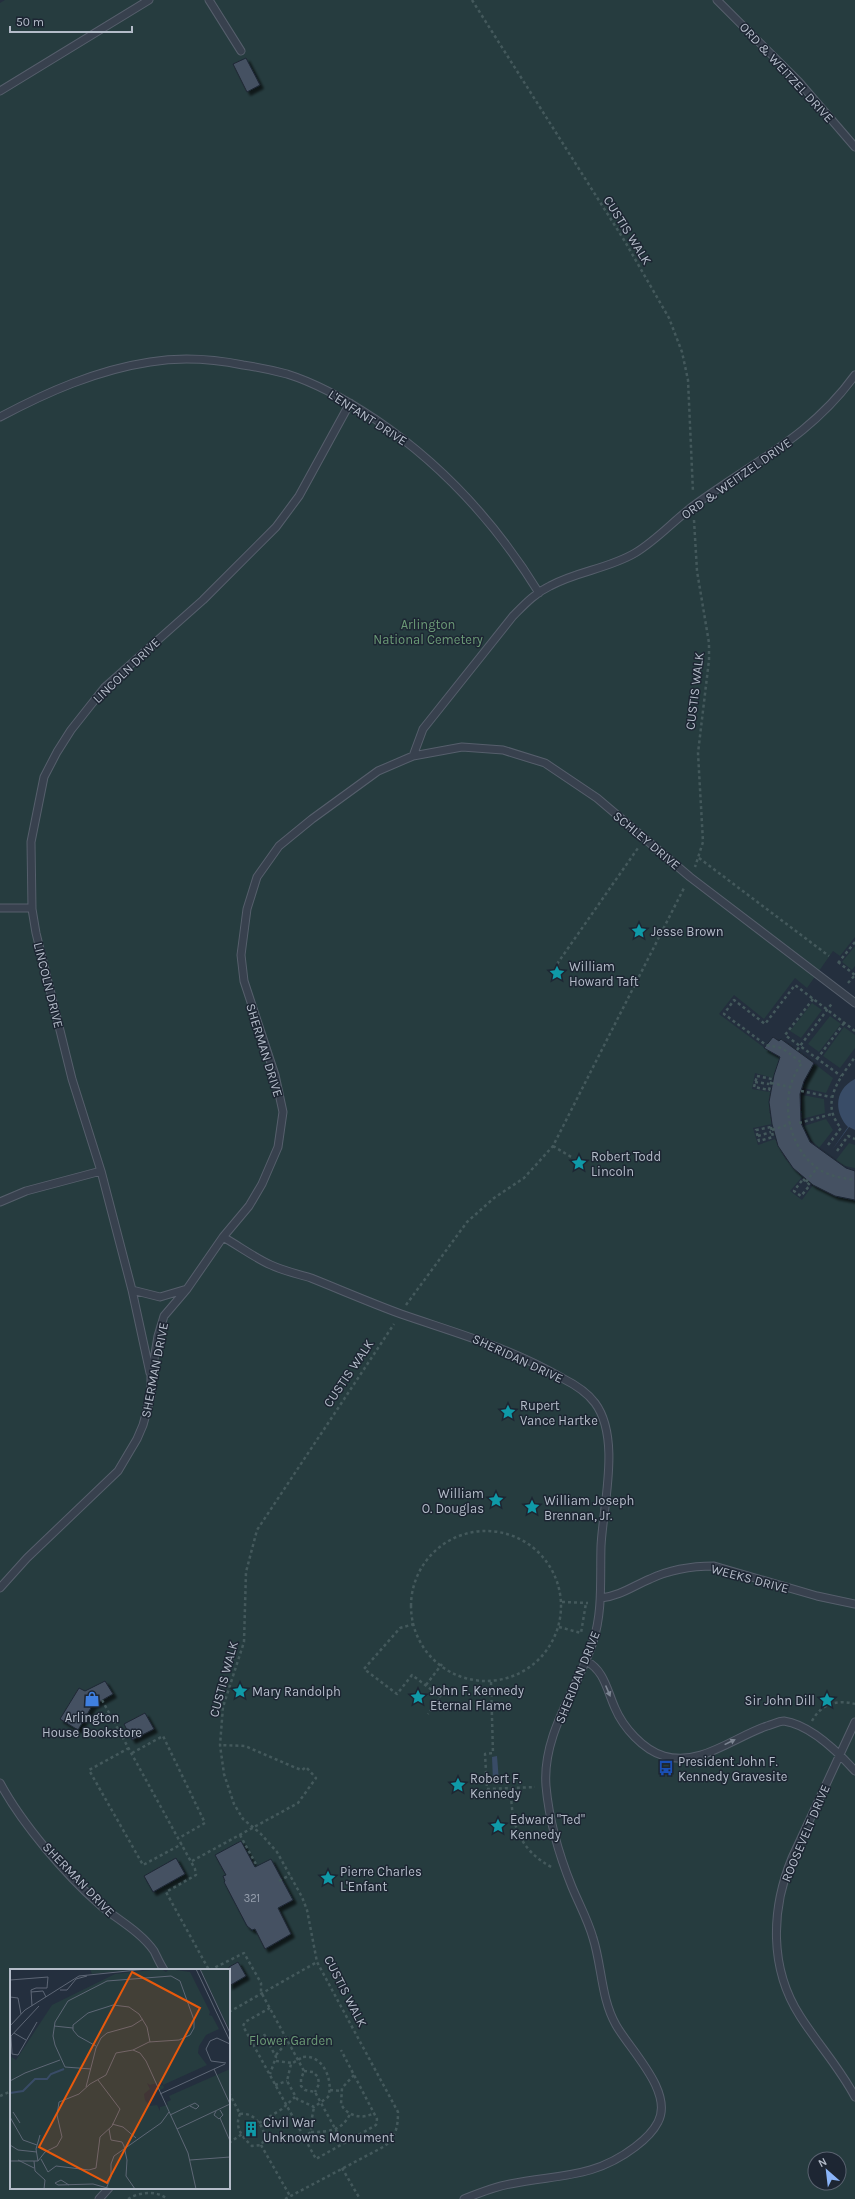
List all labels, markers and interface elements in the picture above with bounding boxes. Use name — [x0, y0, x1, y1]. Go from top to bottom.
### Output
scale bar — [10, 8, 132, 34]
text: 50 m — [16, 15, 44, 29]
street label: ORD & WEITZEL DRIVE — [736, 19, 837, 125]
street label: CUSTIS WALK — [601, 193, 655, 267]
street label: L'ENFANT DRIVE — [326, 386, 410, 448]
street label: ORD & WEITZEL DRIVE — [678, 435, 794, 522]
park label: Arlington National Cemetery — [373, 617, 483, 647]
street label: LINCOLN DRIVE — [90, 634, 163, 706]
street label: CUSTIS WALK — [682, 651, 707, 731]
street label: SCHLEY DRIVE — [610, 808, 683, 873]
place icon: Jesse Brown — [630, 922, 648, 940]
place label: Jesse Brown — [651, 924, 724, 939]
street label: LINCOLN DRIVE — [31, 941, 66, 1030]
place label: William Howard Taft — [569, 959, 639, 989]
place icon: William Howard Taft — [548, 964, 566, 982]
street label: SHERMAN DRIVE — [243, 1002, 286, 1099]
place label: Robert Todd Lincoln — [591, 1149, 661, 1179]
place icon: Robert Todd Lincoln — [570, 1154, 588, 1172]
street label: SHERMAN DRIVE — [138, 1321, 171, 1419]
street label: SHERIDAN DRIVE — [470, 1331, 566, 1386]
street label: CUSTIS WALK — [320, 1337, 377, 1410]
place label: Rupert Vance Hartke — [520, 1398, 598, 1428]
place icon: Rupert Vance Hartke — [499, 1403, 517, 1421]
place label: William O. Douglas — [422, 1486, 484, 1516]
place icon: William O. Douglas — [487, 1491, 505, 1509]
place label: William Joseph Brennan, Jr. — [544, 1493, 634, 1523]
place icon: William Joseph Brennan, Jr. — [523, 1498, 541, 1516]
street label: WEEKS DRIVE — [709, 1561, 790, 1596]
street label: SHERIDAN DRIVE — [552, 1629, 603, 1726]
street label: CUSTIS WALK — [206, 1639, 241, 1719]
place icon: Mary Randolph — [231, 1682, 249, 1700]
place label: John F. Kennedy Eternal Flame — [430, 1683, 524, 1713]
place label: Mary Randolph — [252, 1684, 341, 1699]
one-way arrow — [605, 1685, 611, 1697]
place icon: John F. Kennedy Eternal Flame — [409, 1688, 427, 1706]
shop icon: Arlington House Bookstore — [83, 1690, 101, 1708]
place icon: Sir John Dill — [818, 1691, 836, 1709]
place label: Sir John Dill — [745, 1693, 815, 1708]
place label: Arlington House Bookstore — [42, 1710, 142, 1740]
one-way arrow — [724, 1739, 735, 1745]
place label: President John F. Kennedy Gravesite — [678, 1754, 788, 1784]
bus stop icon: President John F. Kennedy Gravesite — [657, 1759, 675, 1777]
place label: Robert F. Kennedy — [470, 1771, 521, 1801]
place icon: Robert F. Kennedy — [449, 1776, 467, 1794]
street label: ROOSEVELT DRIVE — [778, 1782, 833, 1884]
place label: Edward "Ted" Kennedy — [510, 1812, 585, 1842]
place icon: Edward "Ted" Kennedy — [489, 1817, 507, 1835]
street label: SHERMAN DRIVE — [40, 1839, 118, 1919]
place label: Pierre Charles L'Enfant — [340, 1864, 422, 1894]
place icon: Pierre Charles L'Enfant — [319, 1869, 337, 1887]
house number: 321 — [244, 1892, 260, 1905]
street label: CUSTIS WALK — [321, 1953, 370, 2029]
inset map — [10, 1969, 230, 2189]
park label: Flower Garden — [249, 2033, 333, 2048]
place label: Civil War Unknowns Monument — [263, 2115, 394, 2145]
building icon: Civil War Unknowns Monument — [242, 2120, 260, 2138]
north arrow — [807, 2151, 847, 2191]
text: N — [816, 2155, 829, 2170]

